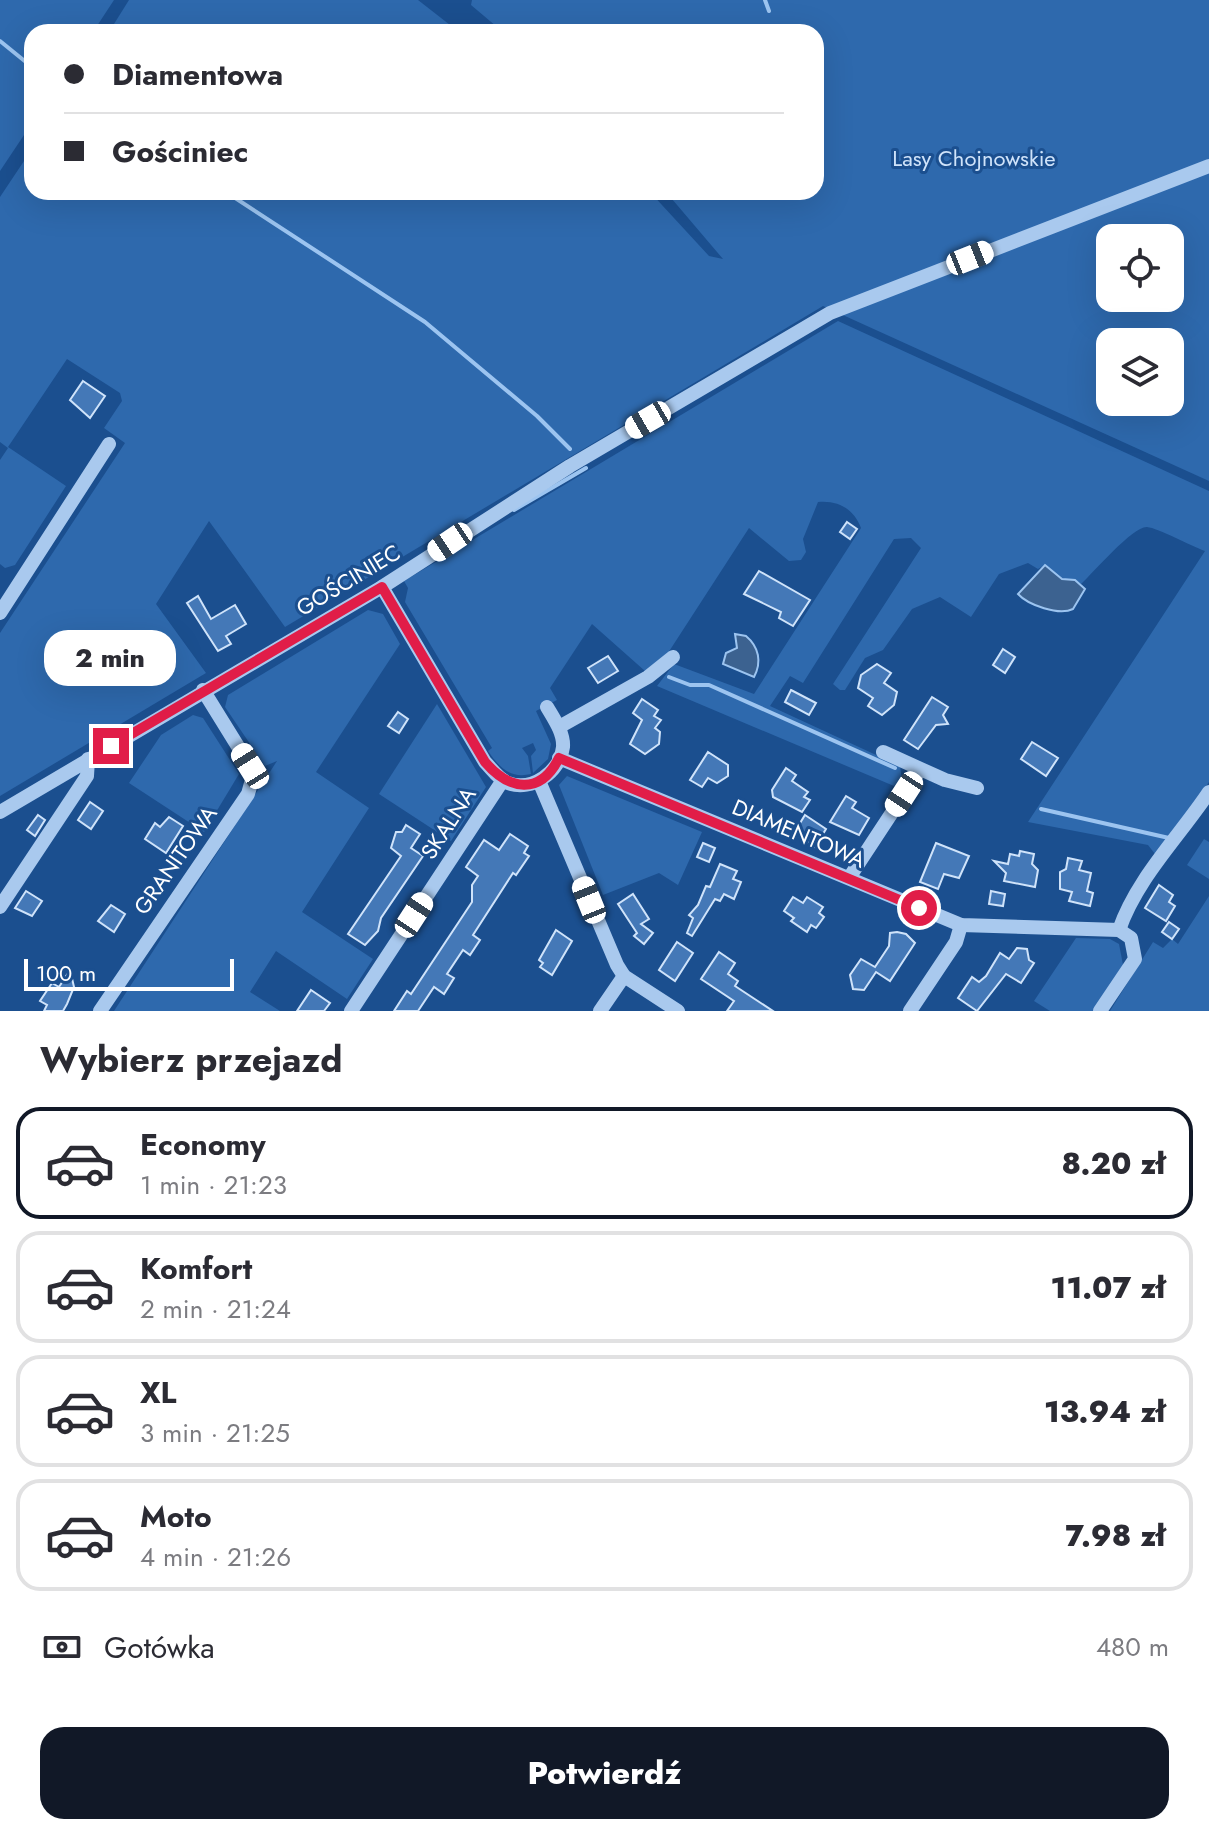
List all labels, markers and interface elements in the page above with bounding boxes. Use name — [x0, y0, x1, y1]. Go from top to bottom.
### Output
text: Diamentowa — [112, 53, 283, 96]
text: Gościniec — [112, 130, 248, 173]
park label: Lasy Chojnowskie — [892, 142, 1056, 174]
map controls — [1096, 224, 1184, 416]
button: locate — [1096, 224, 1184, 312]
car — [943, 238, 997, 278]
button: layers — [1096, 328, 1184, 416]
car — [621, 398, 675, 442]
car — [423, 519, 477, 565]
street label: GOŚCINIEC — [290, 536, 406, 624]
callout: 2 min — [45, 630, 177, 686]
text: 2 min — [75, 639, 145, 677]
route end — [93, 728, 129, 764]
car — [227, 739, 273, 793]
car — [881, 767, 927, 821]
street label: SKALNA — [413, 780, 484, 865]
street label: DIAMENTOWA — [727, 791, 871, 876]
street label: GRANITOWA — [126, 799, 225, 921]
car — [569, 873, 609, 927]
car — [391, 888, 437, 942]
route start — [901, 890, 937, 926]
scale bar — [24, 955, 234, 991]
text: 100 m — [36, 957, 96, 989]
text: Wybierz przejazd — [40, 1033, 343, 1085]
text: Economy — [140, 1123, 266, 1166]
icon: car — [44, 1127, 116, 1199]
text: 8.20 zł — [1061, 1142, 1165, 1185]
text: 1 min · 21:23 — [140, 1166, 287, 1204]
text: Komfort — [140, 1247, 252, 1290]
icon: car — [44, 1251, 116, 1323]
text: 11.07 zł — [1051, 1266, 1165, 1309]
text: 2 min · 21:24 — [140, 1290, 291, 1328]
text: XL — [140, 1371, 176, 1414]
icon: car — [44, 1375, 116, 1447]
text: 13.94 zł — [1044, 1390, 1165, 1433]
text: 3 min · 21:25 — [140, 1414, 290, 1452]
text: Moto — [140, 1495, 212, 1538]
icon: car — [44, 1499, 116, 1571]
text: 7.98 zł — [1065, 1514, 1165, 1557]
text: 4 min · 21:26 — [140, 1538, 291, 1576]
icon: cash — [40, 1625, 84, 1669]
text: Gotówka — [104, 1626, 215, 1669]
text: 480 m — [1096, 1628, 1169, 1666]
button: Potwierdź — [40, 1727, 1169, 1819]

